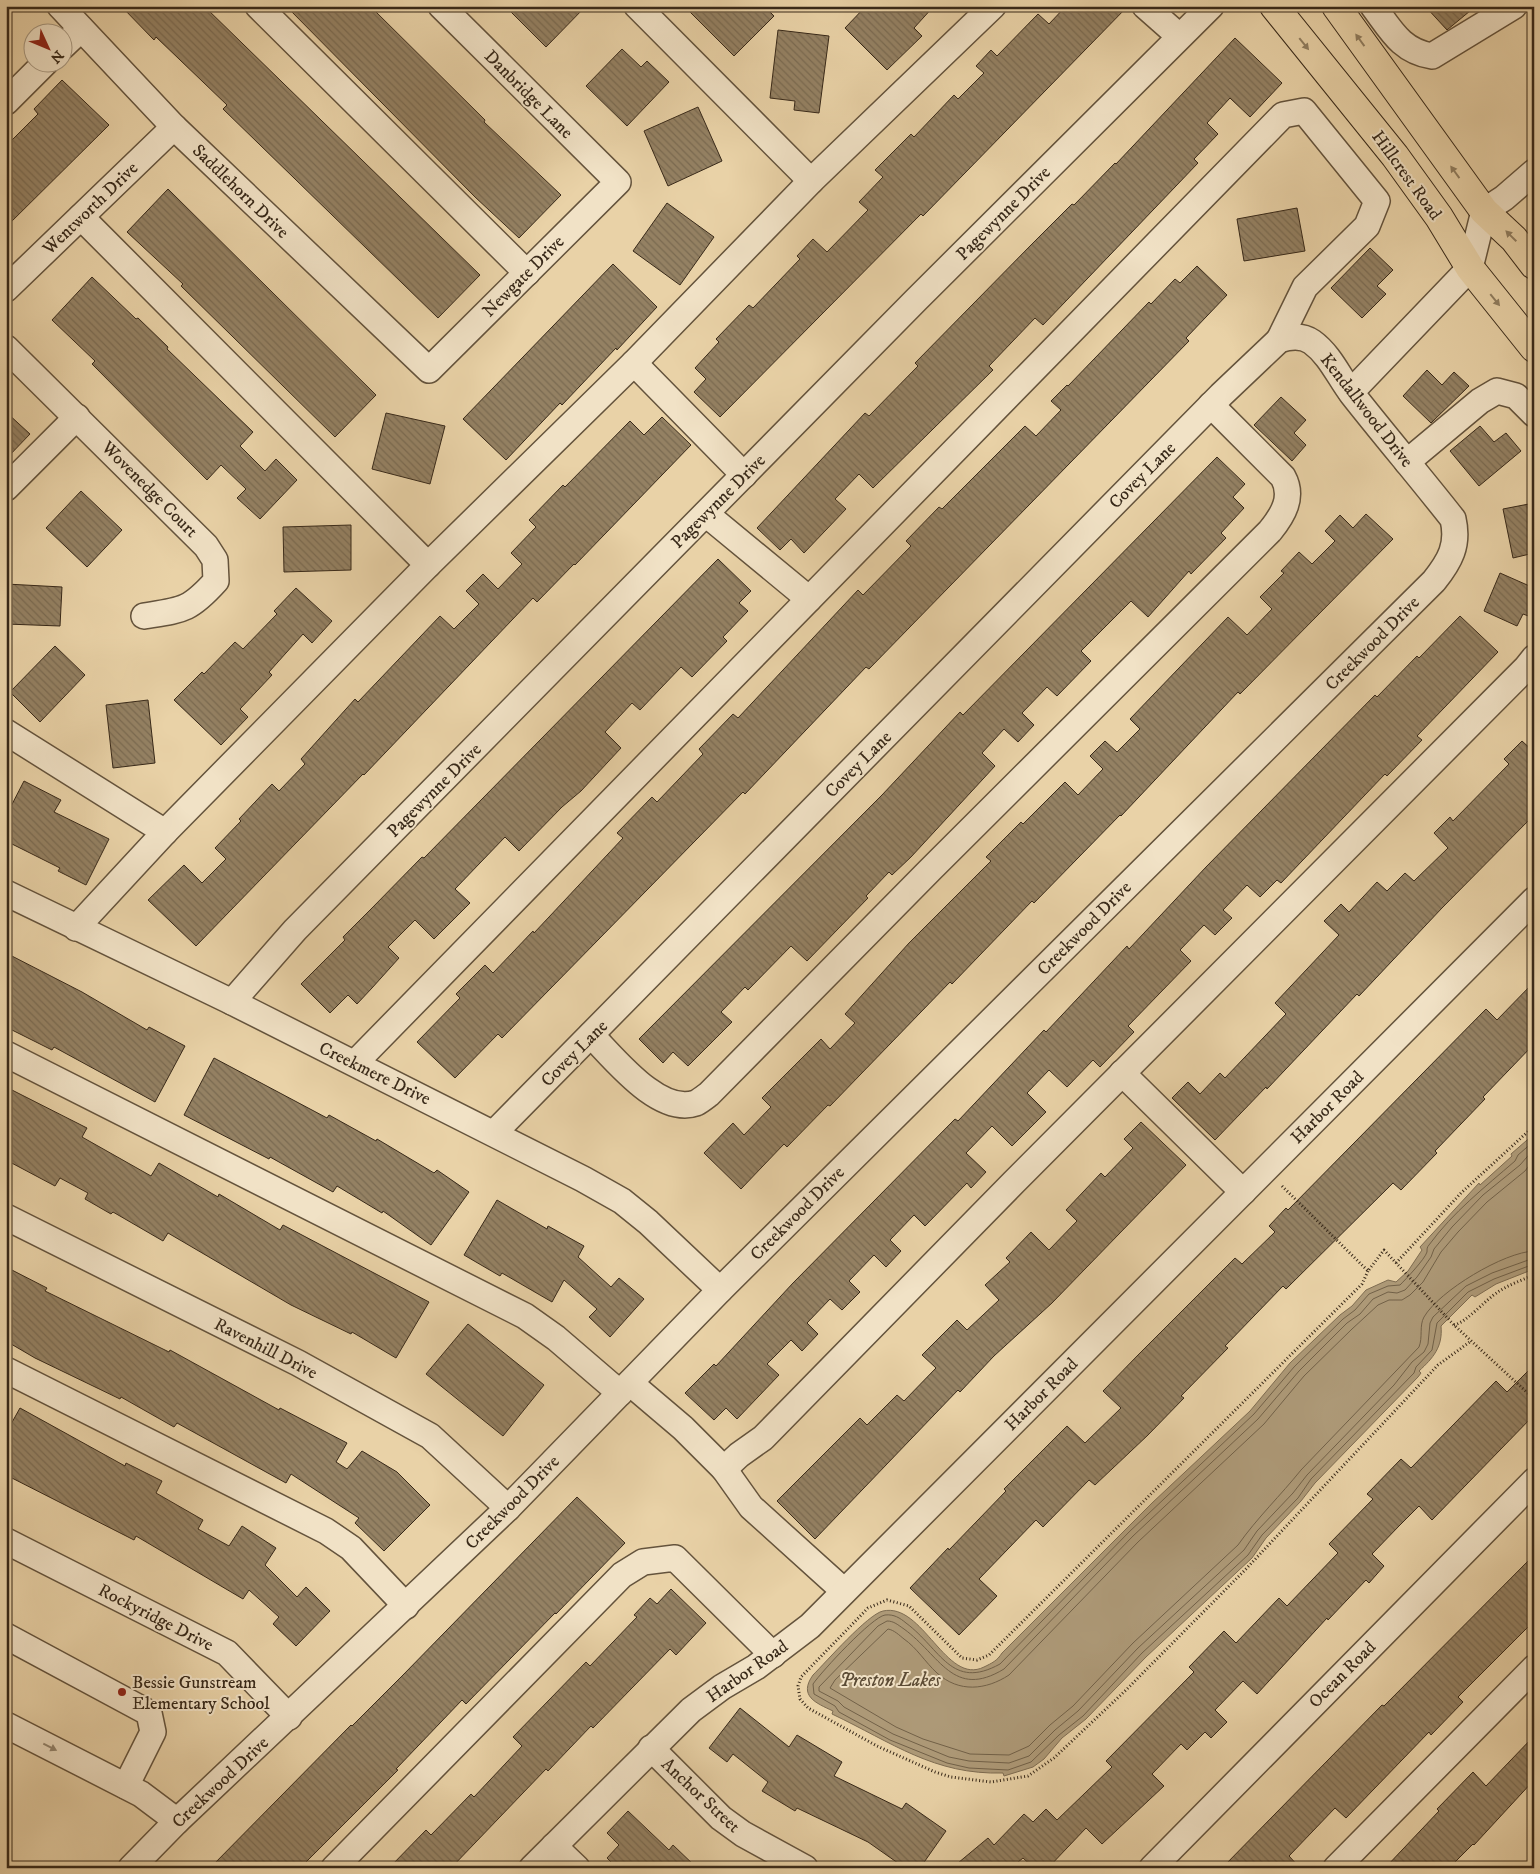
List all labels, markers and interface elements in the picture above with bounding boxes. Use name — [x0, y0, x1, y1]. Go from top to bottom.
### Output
north arrow — [22, 22, 72, 72]
one-way arrow — [1355, 34, 1366, 47]
one-way arrow — [1299, 37, 1310, 50]
text: N — [46, 46, 67, 67]
street label: Danbridge Lane — [479, 46, 577, 144]
street label: Hillcrest Road — [1366, 127, 1446, 225]
street label: Saddlehorn Drive — [187, 140, 293, 243]
street label: Wentworth Drive — [38, 158, 143, 260]
street label: Pagewynne Drive — [952, 162, 1055, 265]
one-way arrow — [1450, 166, 1461, 179]
street label: Newgate Drive — [478, 231, 569, 322]
one-way arrow — [1505, 231, 1517, 243]
one-way arrow — [1490, 293, 1501, 306]
street label: Kendallwood Drive — [1315, 349, 1418, 472]
street label: Wovenedge Court — [96, 436, 202, 543]
street label: Covey Lane — [1105, 438, 1181, 514]
street label: Pagewynne Drive — [667, 450, 770, 553]
street label: Creekwood Drive — [1321, 592, 1424, 695]
street label: Covey Lane — [821, 727, 897, 803]
street label: Pagewynne Drive — [383, 739, 486, 842]
street label: Creekwood Drive — [1033, 877, 1136, 980]
street label: Covey Lane — [537, 1016, 613, 1092]
street label: Creekmere Drive — [315, 1037, 434, 1110]
street label: Harbor Road — [1287, 1067, 1369, 1149]
street label: Creekwood Drive — [746, 1162, 849, 1265]
street label: Ravenhill Drive — [210, 1313, 321, 1384]
street label: Harbor Road — [1001, 1354, 1083, 1436]
street label: Creekwood Drive — [461, 1451, 564, 1554]
street label: Rockyridge Drive — [94, 1579, 217, 1656]
street label: Harbor Road — [703, 1636, 793, 1708]
street label: Ocean Road — [1304, 1636, 1381, 1713]
water label: Preston Lakes — [839, 1669, 942, 1692]
place label: Bessie Gunstream Elementary School — [132, 1672, 270, 1715]
marker: Bessie Gunstream Elementary School — [116, 1686, 128, 1698]
street label: Creekwood Drive — [168, 1732, 274, 1833]
one-way arrow — [43, 1743, 57, 1751]
street label: Anchor Street — [656, 1754, 744, 1838]

